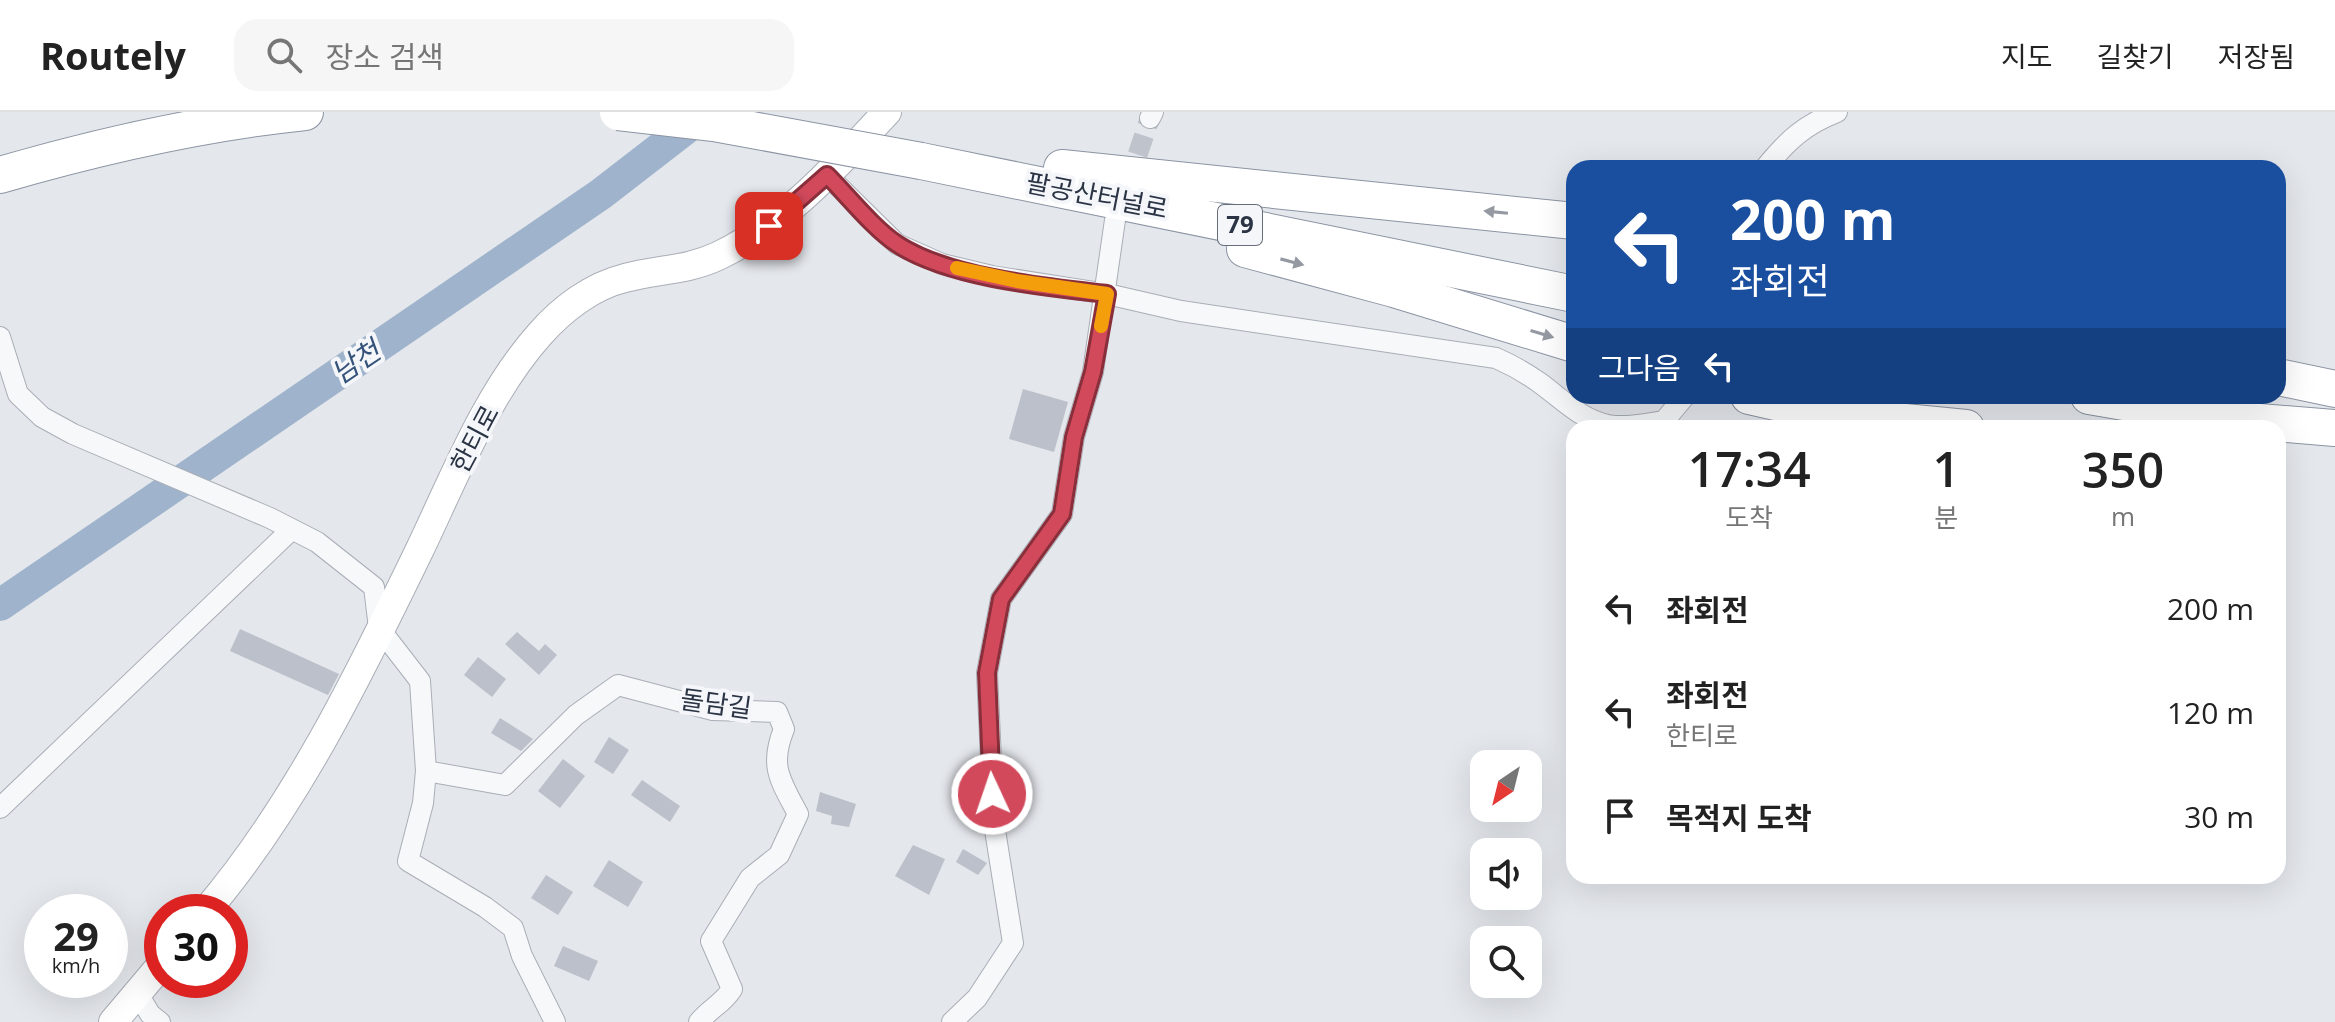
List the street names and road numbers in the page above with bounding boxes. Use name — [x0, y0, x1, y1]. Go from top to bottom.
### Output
street label: 팔공산터널로 — [1023, 164, 1171, 226]
road number: 79 — [1218, 205, 1262, 245]
street label: 한티로 — [441, 398, 507, 479]
street label: 돌담길 — [678, 680, 754, 726]

